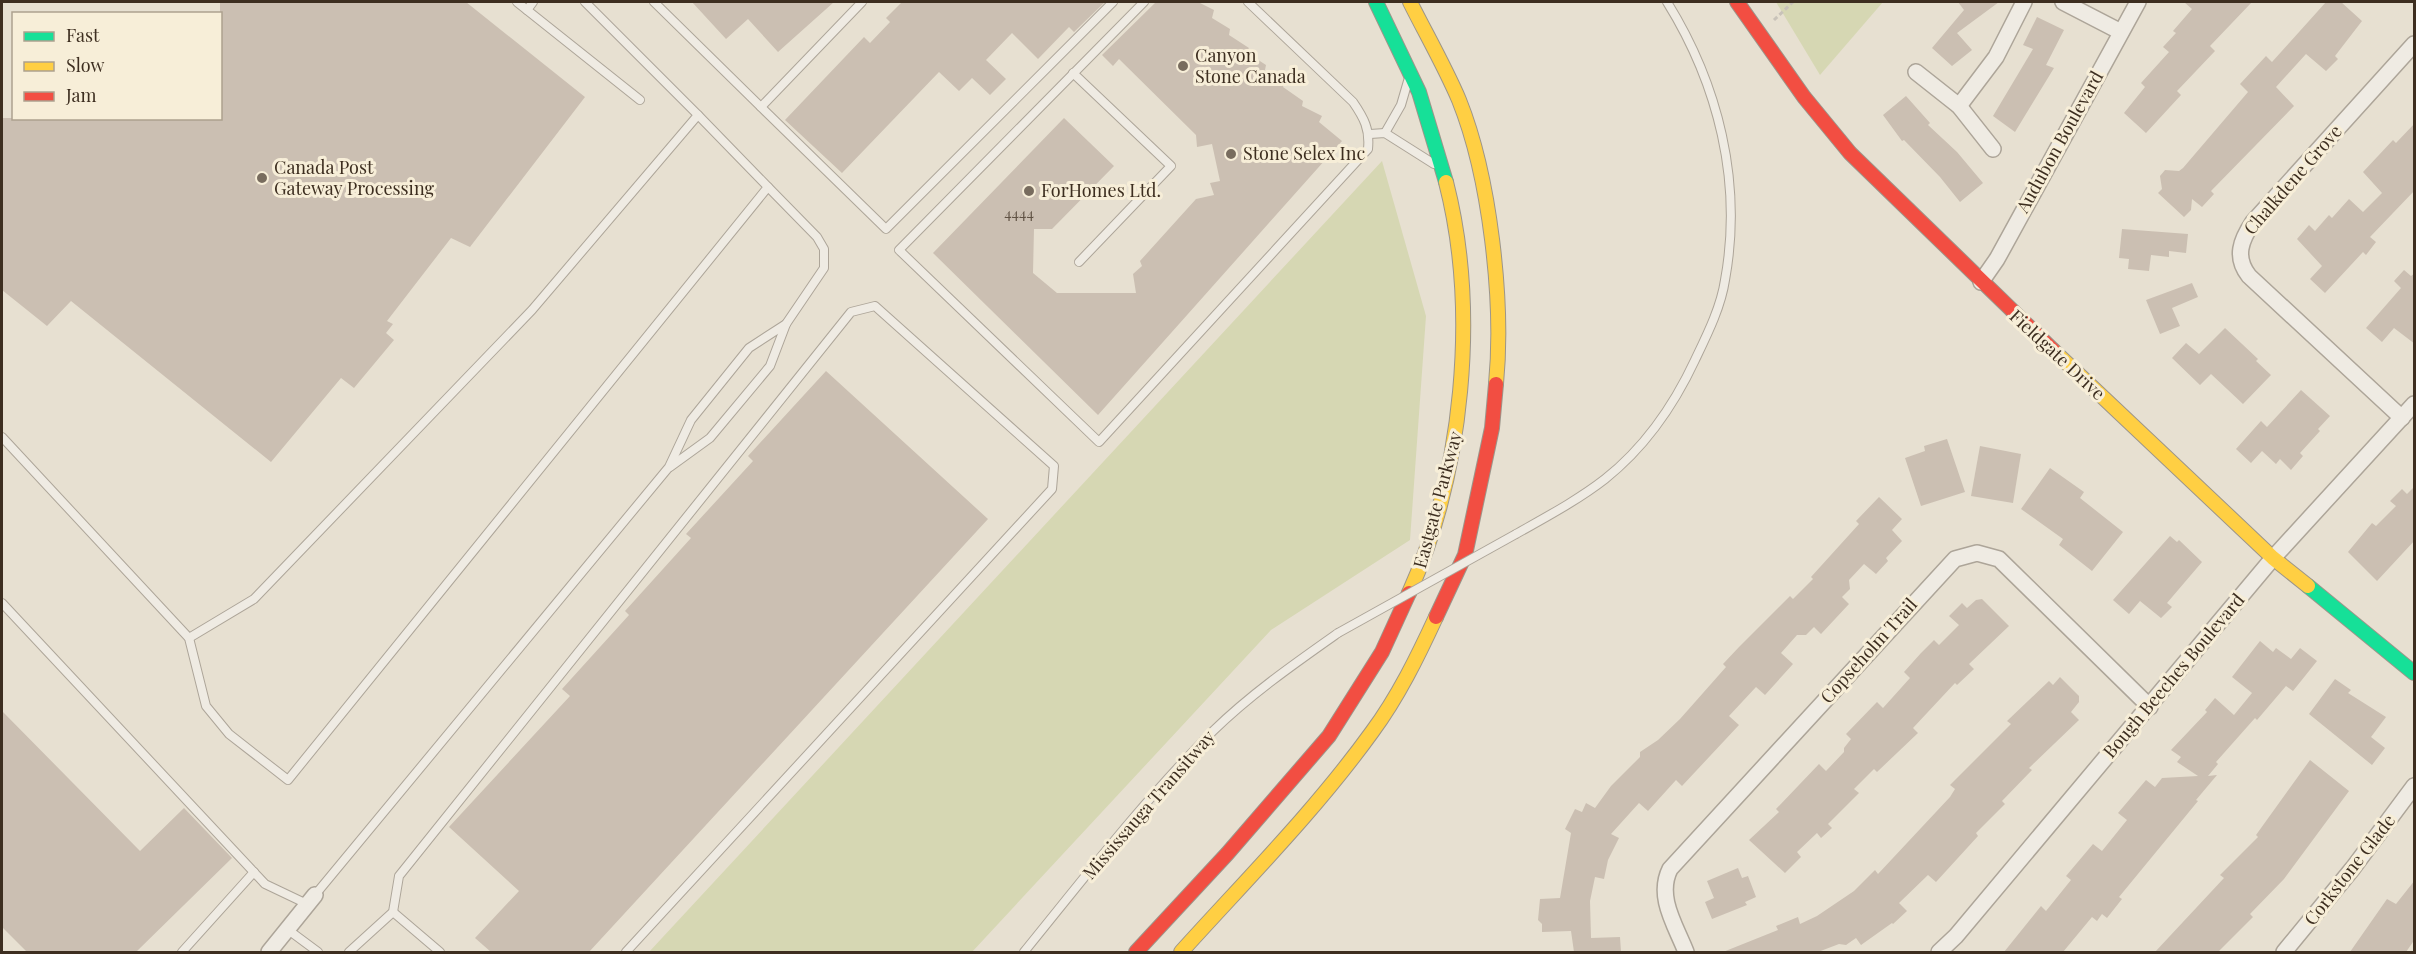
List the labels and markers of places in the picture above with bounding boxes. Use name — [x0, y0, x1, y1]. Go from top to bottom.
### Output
place label: Canyon Stone Canada — [1195, 43, 1306, 88]
marker: Canyon Stone Canada — [1176, 59, 1190, 73]
place label: Stone Selex Inc — [1243, 141, 1365, 165]
marker: Stone Selex Inc — [1224, 147, 1238, 161]
place label: Canada Post Gateway Processing — [274, 155, 434, 200]
marker: Canada Post Gateway Processing — [255, 171, 269, 185]
place label: ForHomes Ltd. — [1041, 178, 1161, 202]
marker: ForHomes Ltd. — [1022, 184, 1036, 198]

